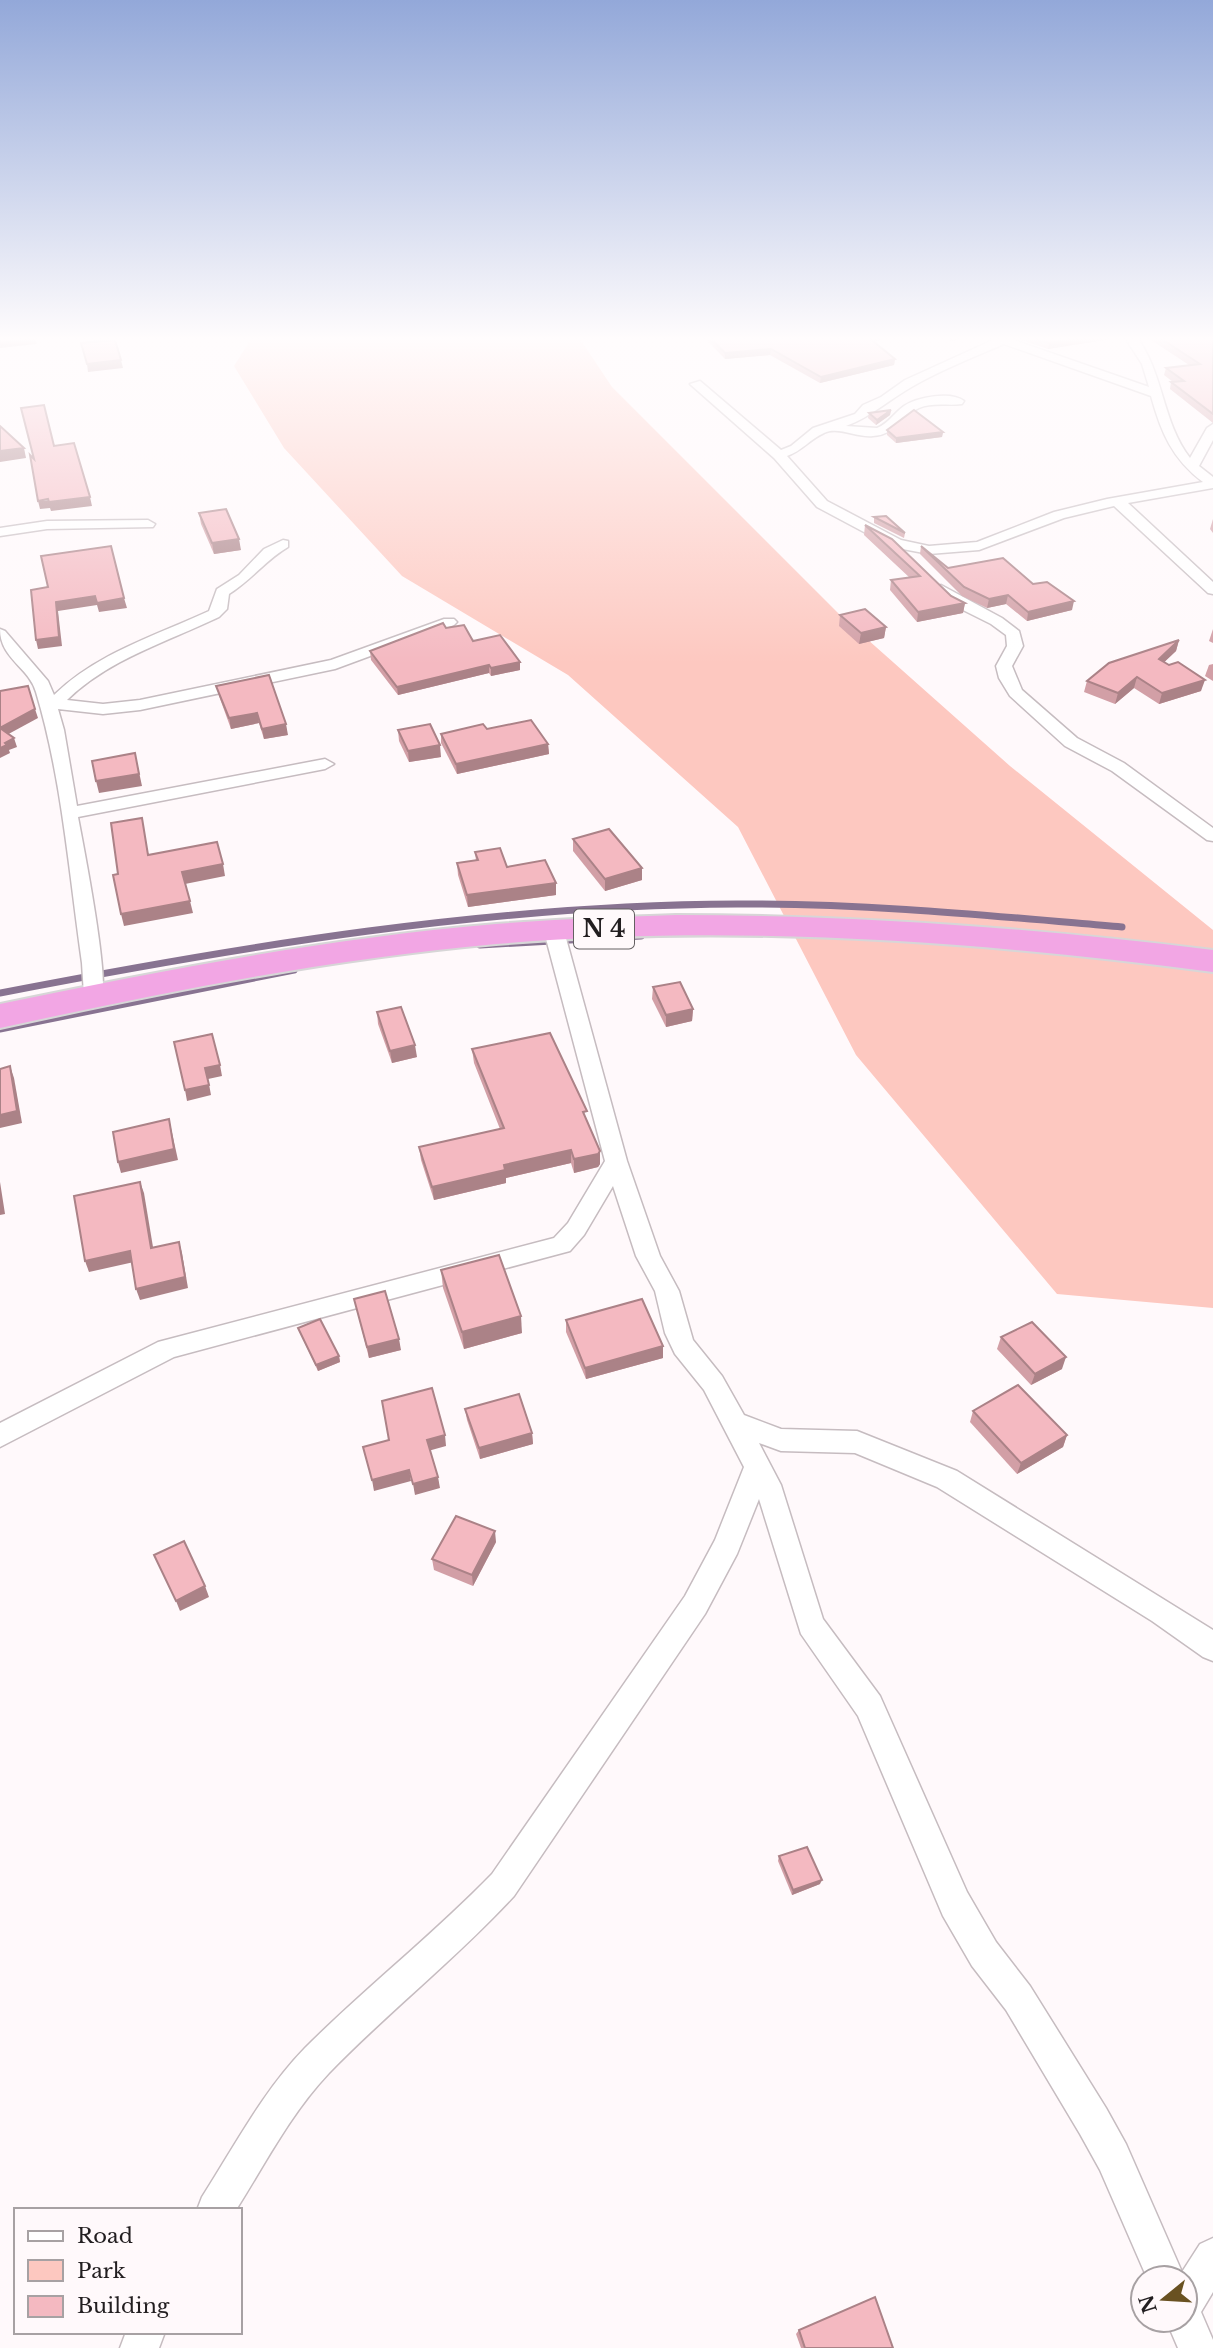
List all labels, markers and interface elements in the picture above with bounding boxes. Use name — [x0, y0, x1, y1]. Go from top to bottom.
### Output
road number: N 4 — [574, 910, 634, 948]
legend — [14, 2208, 242, 2334]
text: Road — [77, 2223, 133, 2249]
text: Park — [77, 2258, 126, 2284]
north arrow — [1129, 2264, 1199, 2334]
text: N — [1135, 2292, 1162, 2316]
text: Building — [77, 2293, 170, 2319]

